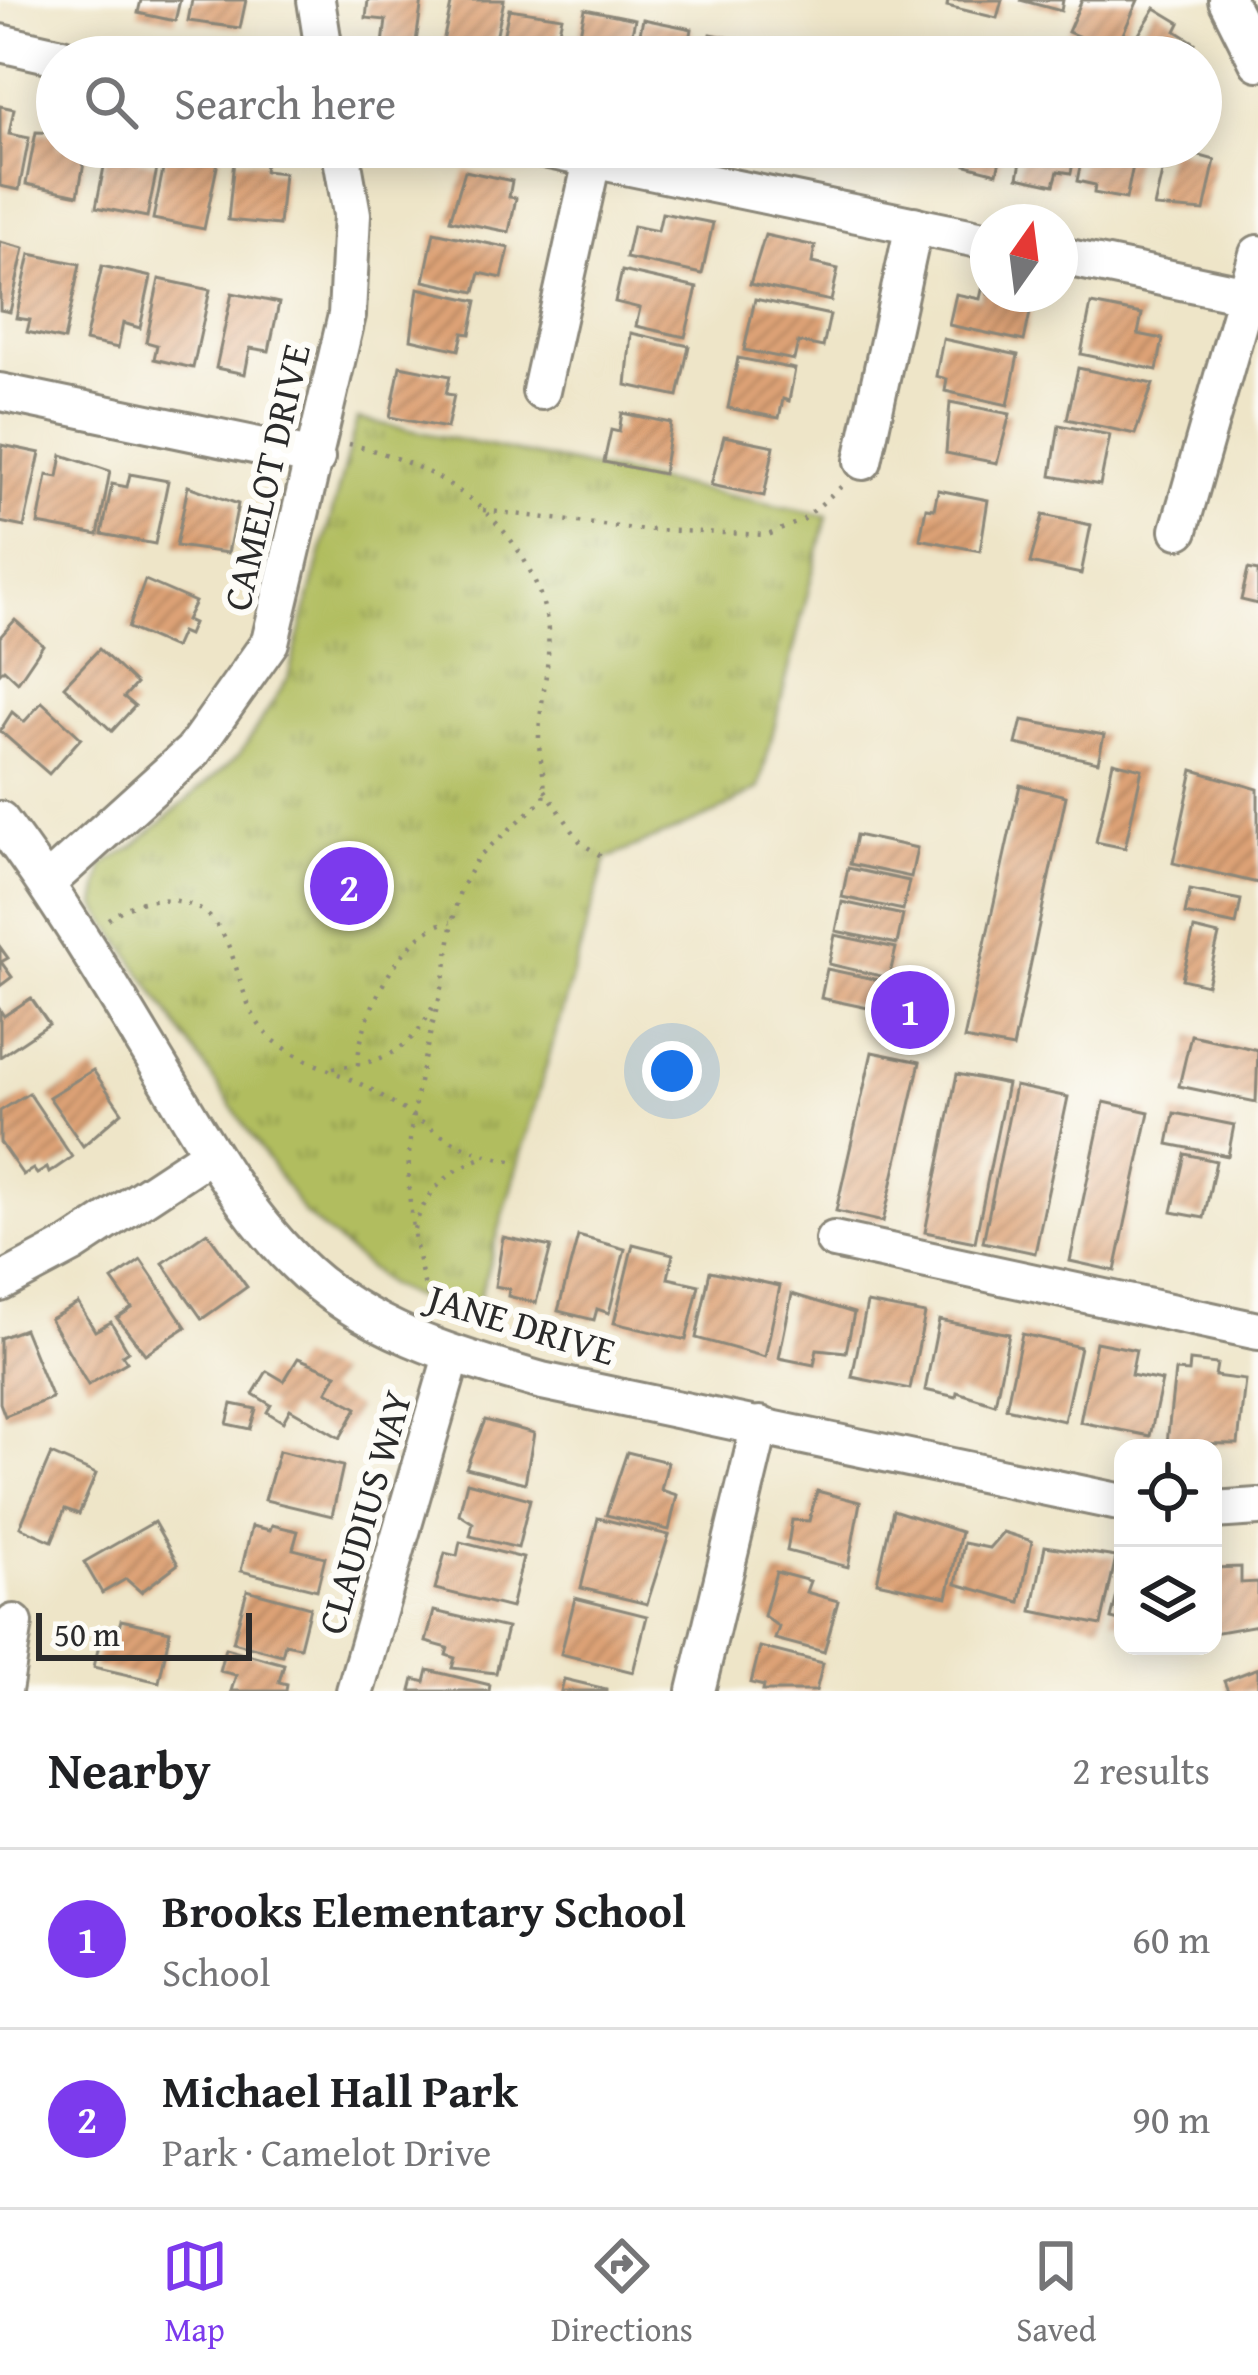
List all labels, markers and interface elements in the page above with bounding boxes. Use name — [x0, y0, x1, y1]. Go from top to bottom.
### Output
search box — [36, 36, 1222, 168]
icon: search — [78, 69, 144, 135]
text: Search here — [174, 70, 396, 135]
north arrow — [970, 204, 1078, 312]
street label: CAMELOT DRIVE — [207, 338, 324, 616]
pin: 2 — [310, 841, 388, 931]
pin: 1 — [871, 965, 949, 1055]
your location — [642, 1041, 702, 1101]
street label: JANE DRIVE — [417, 1267, 623, 1379]
street label: CLAUDIUS WAY — [302, 1383, 425, 1640]
map controls — [1114, 1439, 1222, 1655]
button: locate — [1114, 1439, 1222, 1547]
button: layers — [1114, 1547, 1222, 1655]
scale bar — [36, 1607, 252, 1660]
text: 50 m — [54, 1610, 120, 1658]
text: Nearby — [48, 1732, 211, 1807]
text: 2 results — [1072, 1741, 1210, 1798]
text: Brooks Elementary School — [162, 1878, 686, 1943]
text: 1 — [77, 1910, 97, 1967]
text: 60 m — [1132, 1910, 1210, 1967]
text: School — [162, 1943, 270, 2000]
text: Michael Hall Park — [162, 2058, 518, 2123]
text: 2 — [77, 2090, 97, 2147]
text: 90 m — [1132, 2090, 1210, 2147]
text: Park · Camelot Drive — [162, 2123, 491, 2180]
tab: Map — [162, 2233, 228, 2353]
tab: Directions — [551, 2233, 693, 2353]
tab: Saved — [1016, 2233, 1096, 2353]

